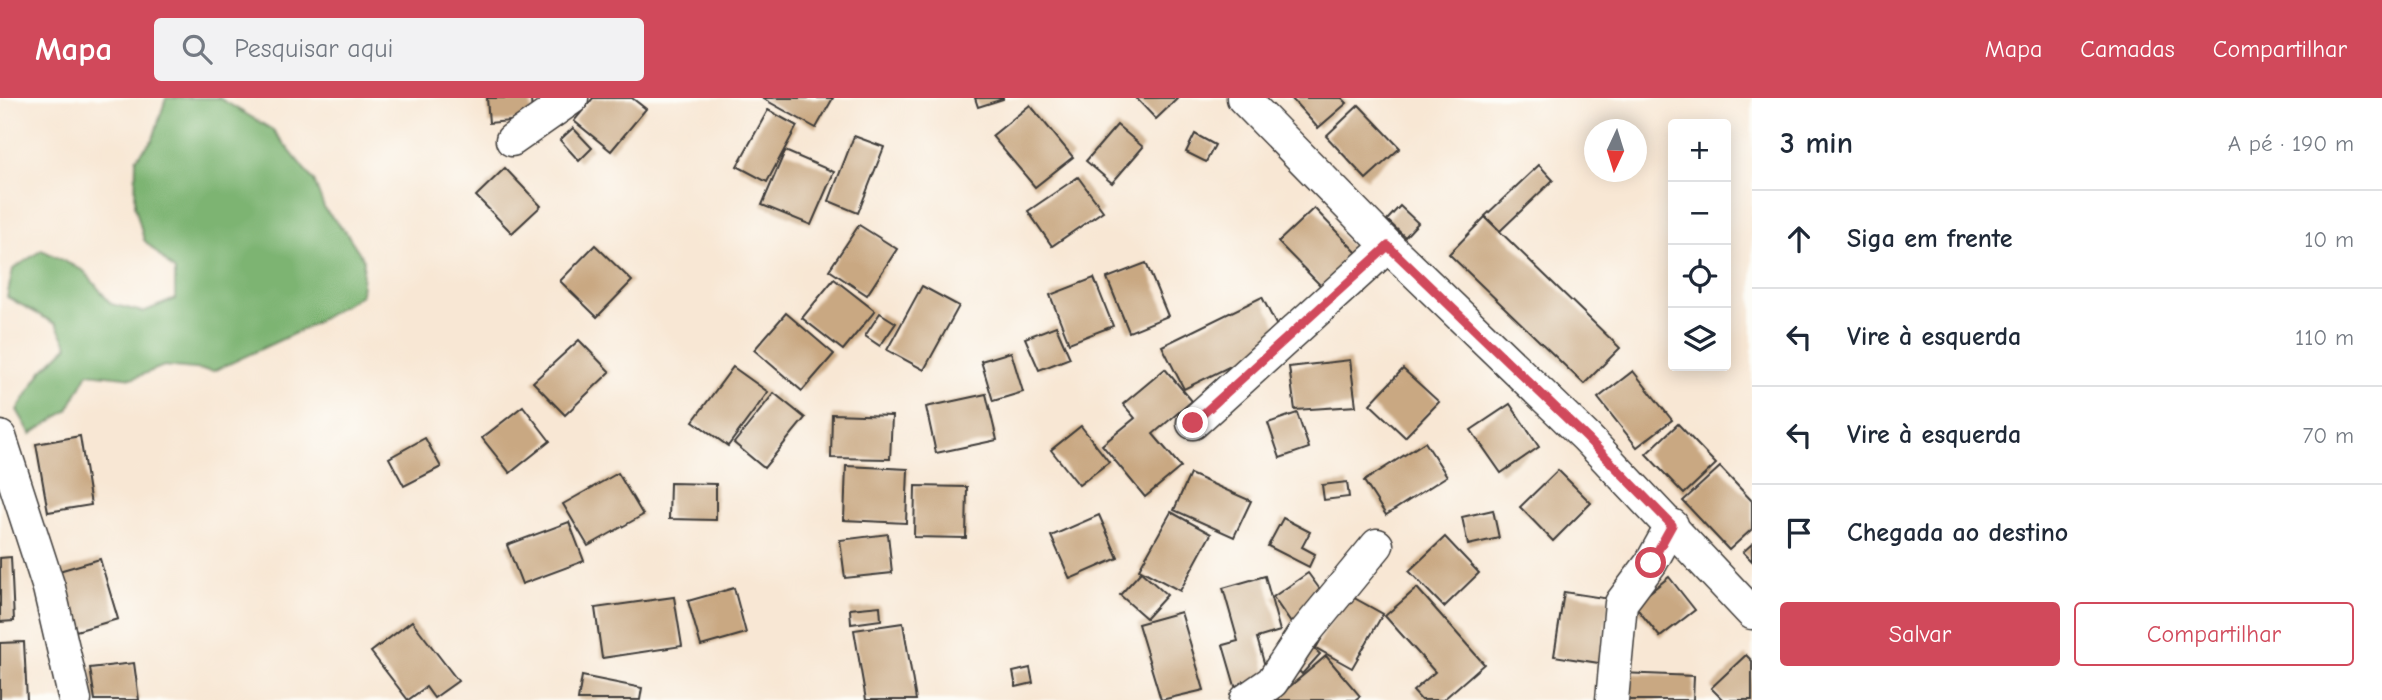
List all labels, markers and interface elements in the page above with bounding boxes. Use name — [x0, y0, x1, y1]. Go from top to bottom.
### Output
search box — [154, 18, 644, 81]
text: Mapa — [35, 30, 112, 68]
icon: search — [178, 30, 216, 68]
text: Pesquisar aqui — [234, 34, 393, 64]
text: Mapa — [1985, 35, 2042, 63]
text: Camadas — [2080, 35, 2175, 63]
text: Compartilhar — [2213, 35, 2347, 63]
north arrow — [1584, 119, 1647, 182]
map controls — [1668, 119, 1731, 371]
button: + — [1668, 119, 1731, 182]
text: 3 min — [1780, 126, 1853, 161]
text: A pé · 190 m — [2228, 130, 2354, 157]
button: − — [1668, 182, 1731, 245]
icon: ahead — [1780, 220, 1818, 258]
text: Siga em frente — [1847, 224, 2013, 254]
text: 10 m — [2304, 226, 2354, 253]
button: locate — [1668, 245, 1731, 308]
button: layers — [1668, 308, 1731, 371]
icon: left — [1780, 318, 1818, 356]
text: Vire à esquerda — [1847, 322, 2021, 352]
text: 110 m — [2295, 324, 2354, 351]
route end — [1177, 407, 1208, 438]
icon: left — [1780, 416, 1818, 454]
text: Vire à esquerda — [1847, 420, 2021, 450]
text: 70 m — [2302, 422, 2354, 449]
icon: arrive — [1780, 514, 1818, 552]
text: Chegada ao destino — [1847, 518, 2068, 548]
route start — [1635, 547, 1666, 578]
button: Salvar — [1780, 602, 2060, 666]
button: Compartilhar — [2074, 602, 2354, 666]

